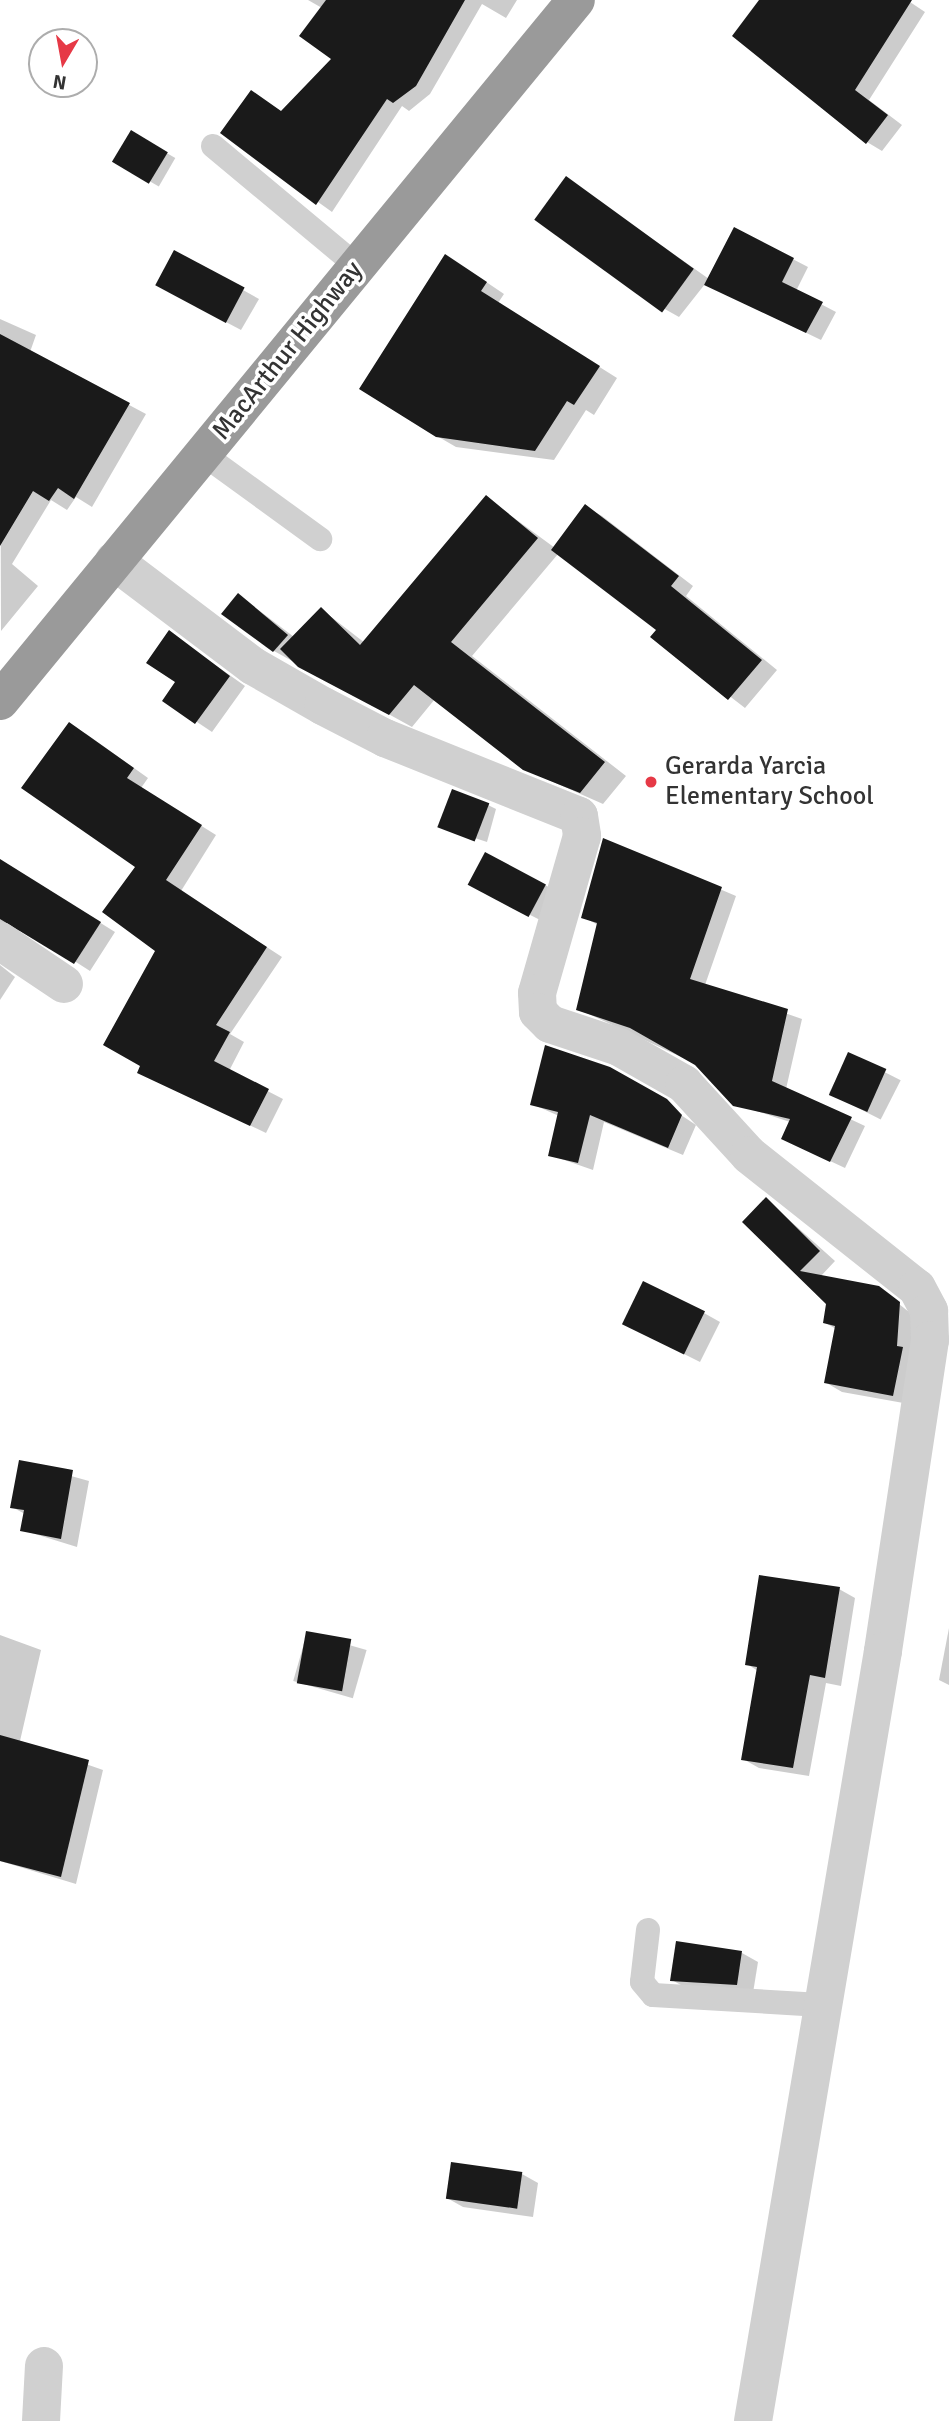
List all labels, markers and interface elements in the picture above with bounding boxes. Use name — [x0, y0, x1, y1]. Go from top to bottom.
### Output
north arrow — [28, 28, 98, 98]
text: N — [51, 69, 68, 95]
street label: MacArthur Highway — [206, 255, 370, 447]
place label: Gerarda Yarcia Elementary School — [665, 751, 874, 812]
marker: Gerarda Yarcia Elementary School — [643, 774, 659, 790]

